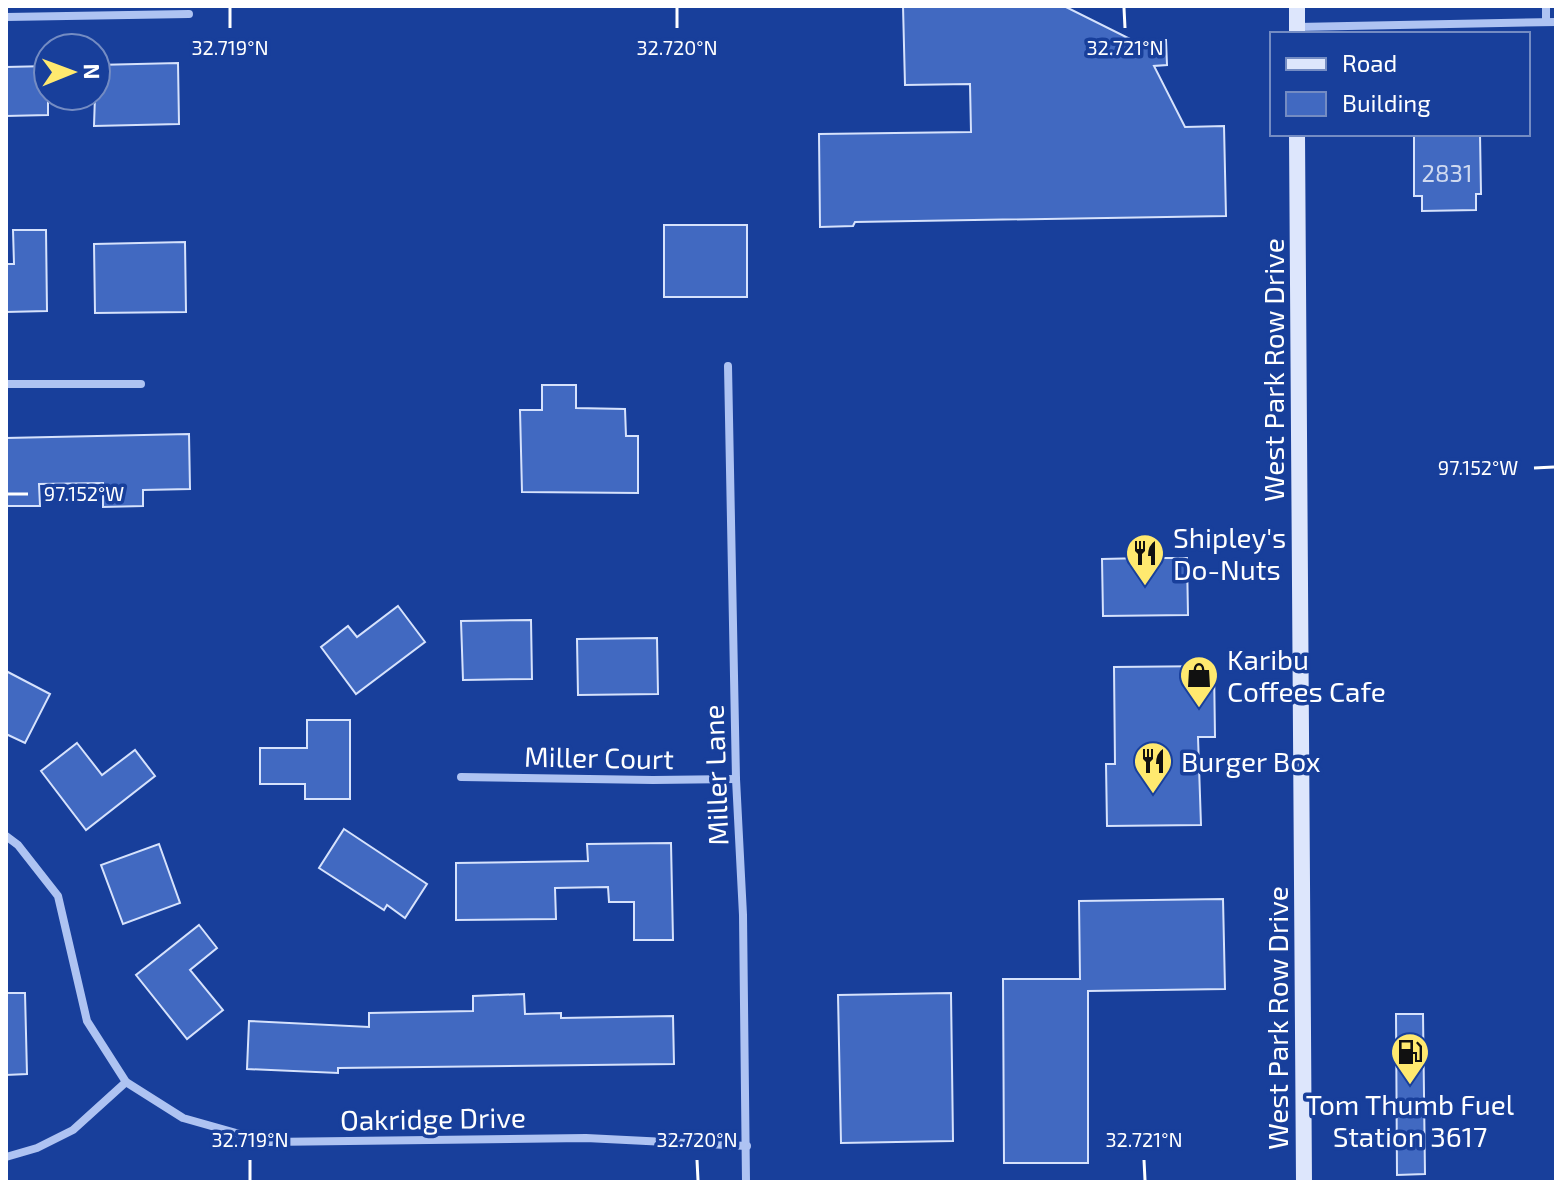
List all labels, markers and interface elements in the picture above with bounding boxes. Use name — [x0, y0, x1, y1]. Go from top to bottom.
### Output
north arrow — [32, 32, 112, 112]
legend — [1270, 32, 1530, 136]
text: 32.719°N — [191, 35, 269, 59]
text: 32.720°N — [636, 35, 718, 59]
text: 32.721°N — [1086, 35, 1164, 59]
text: Road — [1342, 48, 1397, 77]
text: N — [80, 63, 106, 80]
text: Building — [1342, 88, 1431, 117]
house number: 2831 — [1422, 158, 1472, 187]
street label: West Park Row Drive — [1256, 238, 1290, 502]
text: 97.152°W — [1438, 455, 1518, 479]
text: 97.152°W — [44, 481, 124, 505]
place label: Shipley's Do-Nuts — [1173, 520, 1286, 586]
restaurant icon: Shipley's Do-Nuts — [1124, 532, 1166, 587]
place label: Karibu Coffees Cafe — [1227, 642, 1386, 708]
shop icon: Karibu Coffees Cafe — [1178, 654, 1220, 709]
street label: Miller Lane — [696, 704, 734, 846]
street label: Miller Court — [524, 739, 674, 775]
restaurant icon: Burger Box — [1132, 740, 1174, 795]
place label: Burger Box — [1181, 744, 1321, 778]
street label: West Park Row Drive — [1260, 886, 1294, 1150]
fuel station icon: Tom Thumb Fuel Station 3617 — [1389, 1031, 1431, 1086]
place label: Tom Thumb Fuel Station 3617 — [1306, 1087, 1515, 1153]
street label: Oakridge Drive — [340, 1099, 526, 1137]
text: 32.719°N — [211, 1127, 289, 1151]
text: 32.720°N — [656, 1127, 738, 1151]
text: 32.721°N — [1105, 1127, 1183, 1151]

